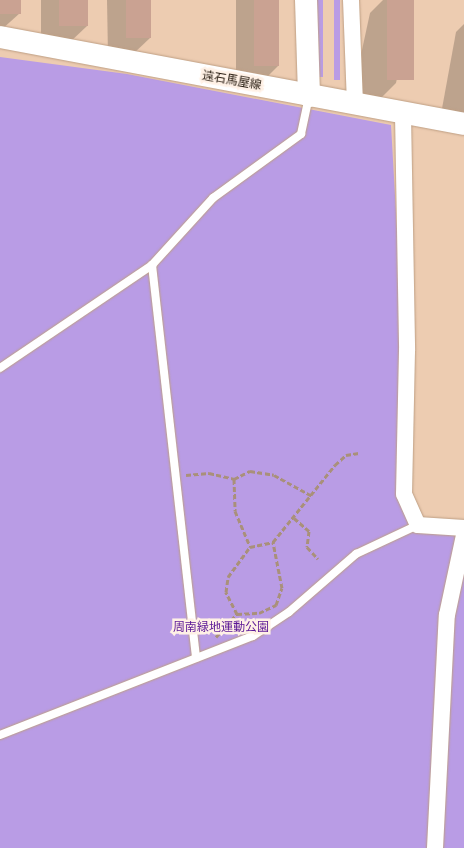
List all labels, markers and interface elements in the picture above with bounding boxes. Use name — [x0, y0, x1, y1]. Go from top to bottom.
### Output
street label: 遠石馬屋線 — [201, 68, 263, 92]
park label: 周南緑地運動公園 — [173, 620, 269, 634]

